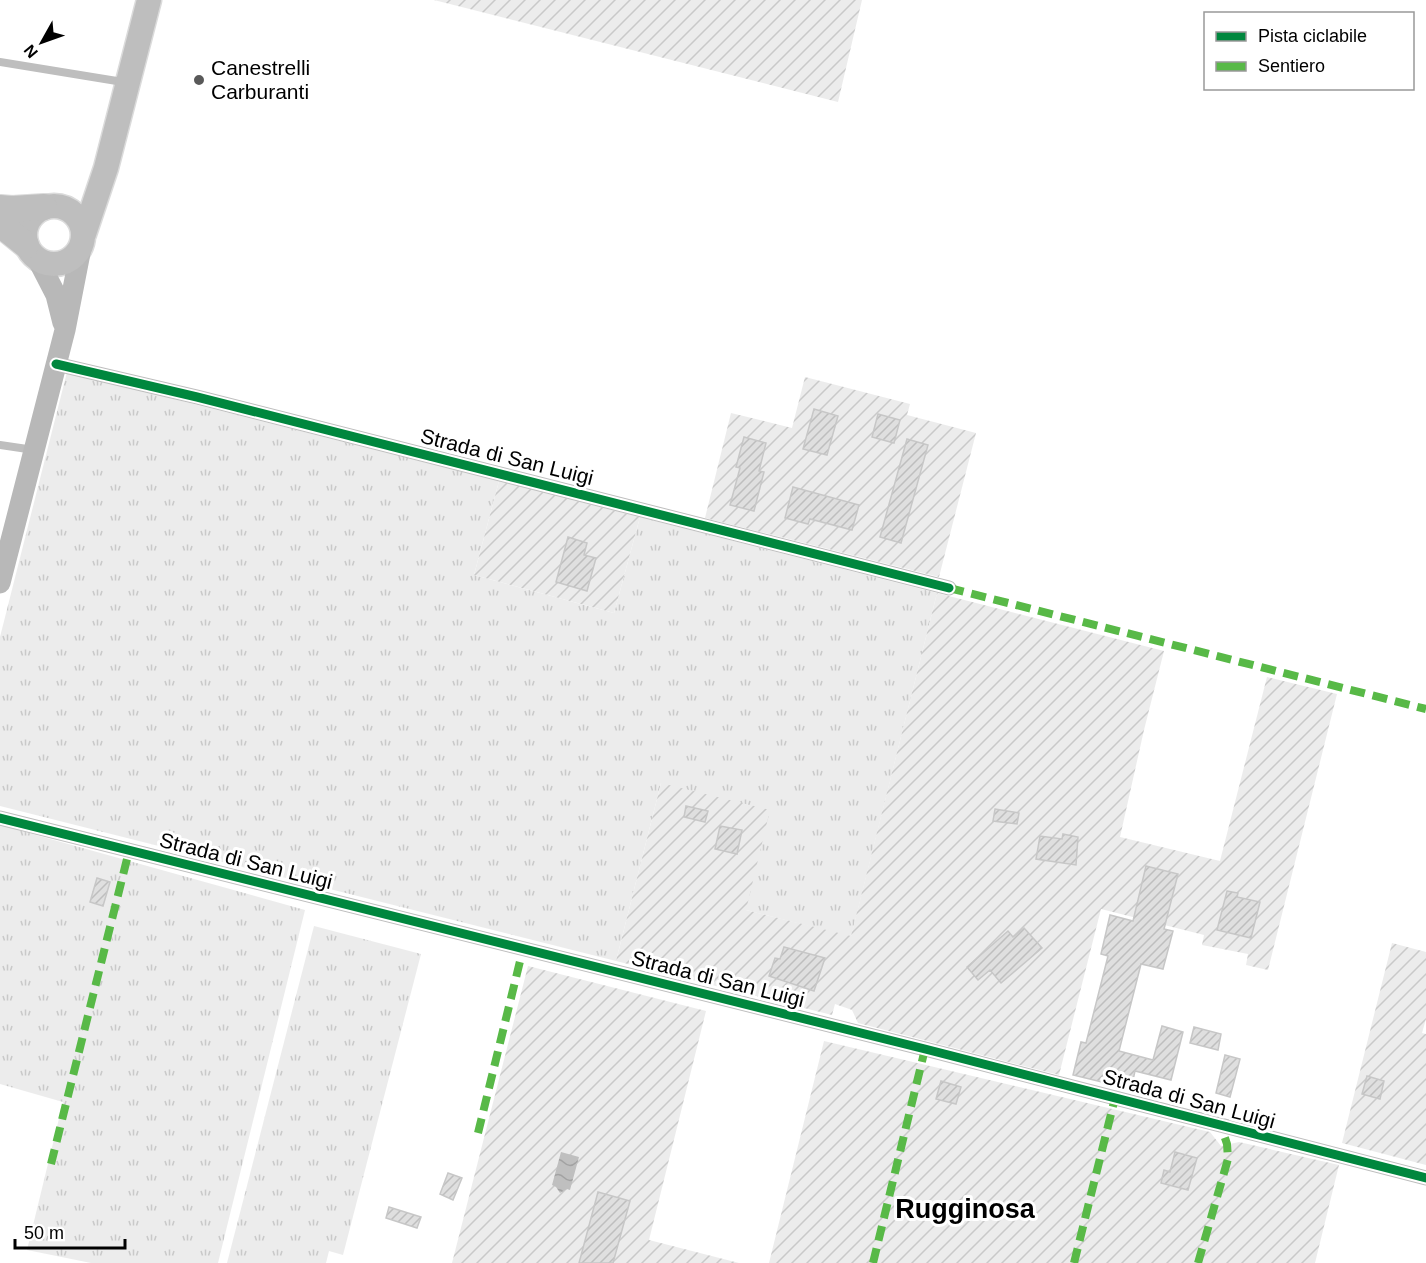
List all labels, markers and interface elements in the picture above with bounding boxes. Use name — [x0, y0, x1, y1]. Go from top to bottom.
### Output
north arrow — [12, 12, 72, 72]
legend — [1204, 12, 1414, 90]
text: Pista ciclabile — [1258, 26, 1367, 46]
text: N — [21, 41, 41, 61]
place label: Canestrelli Carburanti — [211, 56, 310, 103]
text: Sentiero — [1258, 56, 1325, 76]
marker: Canestrelli Carburanti — [192, 73, 206, 87]
street label: Strada di San Luigi — [418, 424, 596, 489]
street label: Strada di San Luigi — [157, 828, 335, 893]
street label: Strada di San Luigi — [629, 946, 807, 1011]
street label: Strada di San Luigi — [1100, 1064, 1278, 1133]
district label: Rugginosa — [895, 1194, 1036, 1224]
scale bar — [15, 1212, 124, 1250]
text: 50 m — [24, 1223, 64, 1243]

